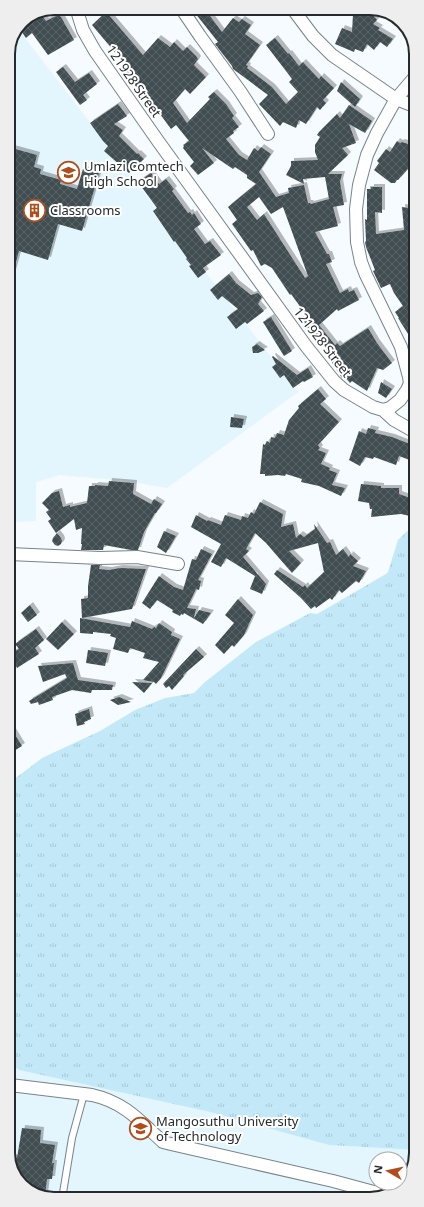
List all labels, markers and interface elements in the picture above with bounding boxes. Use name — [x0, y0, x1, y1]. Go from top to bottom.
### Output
street label: 121928 Street — [102, 41, 166, 121]
place label: Umlazi Comtech High School — [84, 157, 184, 190]
school or university icon: Umlazi Comtech High School — [56, 160, 82, 186]
building icon: Classrooms — [22, 197, 48, 223]
place label: Classrooms — [50, 201, 121, 219]
street label: 121928 Street — [290, 303, 356, 381]
place label: Mangosuthu University of Technology — [156, 1112, 299, 1145]
school or university icon: Mangosuthu University of Technology — [127, 1115, 153, 1141]
north arrow — [368, 1151, 408, 1191]
text: N — [370, 1164, 386, 1175]

